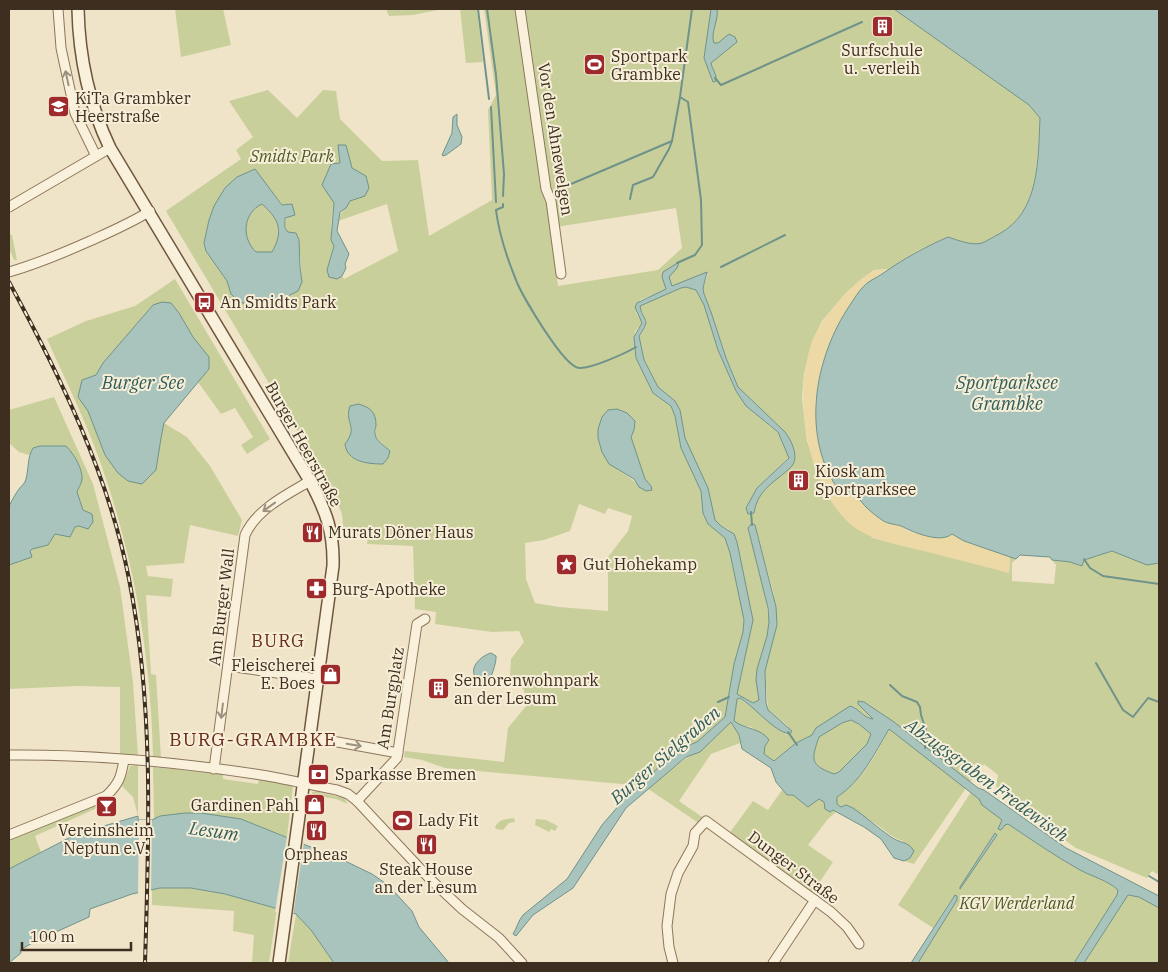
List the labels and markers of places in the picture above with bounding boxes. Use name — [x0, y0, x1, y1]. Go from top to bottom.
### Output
building icon: Surfschule u. -verleih — [870, 14, 894, 38]
place label: Surfschule u. -verleih — [841, 40, 923, 78]
place label: Sportpark Grambke — [611, 46, 688, 84]
sports icon: Sportpark Grambke — [583, 53, 607, 77]
place label: KiTa Grambker Heerstraße — [75, 88, 191, 126]
school or university icon: KiTa Grambker Heerstraße — [47, 95, 71, 119]
bus stop icon: An Smidts Park — [192, 290, 216, 314]
place label: An Smidts Park — [220, 292, 337, 312]
place label: Kiosk am Sportparksee — [815, 461, 916, 499]
building icon: Kiosk am Sportparksee — [787, 468, 811, 492]
restaurant icon: Murats Döner Haus — [300, 520, 324, 544]
place label: Murats Döner Haus — [328, 522, 474, 542]
place icon: Gut Hohekamp — [555, 552, 579, 576]
place label: Gut Hohekamp — [583, 554, 697, 574]
pharmacy icon: Burg-Apotheke — [304, 577, 328, 601]
place label: Burg-Apotheke — [332, 579, 446, 599]
place label: Fleischerei E. Boes — [231, 655, 315, 693]
shop icon: Fleischerei E. Boes — [319, 662, 343, 686]
place label: Seniorenwohnpark an der Lesum — [454, 670, 599, 708]
building icon: Seniorenwohnpark an der Lesum — [426, 677, 450, 701]
bank icon: Sparkasse Bremen — [307, 762, 331, 786]
place label: Sparkasse Bremen — [335, 764, 476, 784]
shop icon: Gardinen Pahl — [303, 793, 327, 817]
bar icon: Vereinsheim Neptun e.V. — [94, 794, 118, 818]
place label: Gardinen Pahl — [191, 795, 299, 815]
sports icon: Lady Fit — [390, 808, 414, 832]
place label: Lady Fit — [418, 810, 479, 830]
restaurant icon: Orpheas — [304, 818, 328, 842]
place label: Vereinsheim Neptun e.V. — [58, 820, 154, 858]
restaurant icon: Steak House an der Lesum — [414, 833, 438, 857]
place label: Orpheas — [284, 844, 348, 864]
place label: Steak House an der Lesum — [375, 859, 477, 897]

